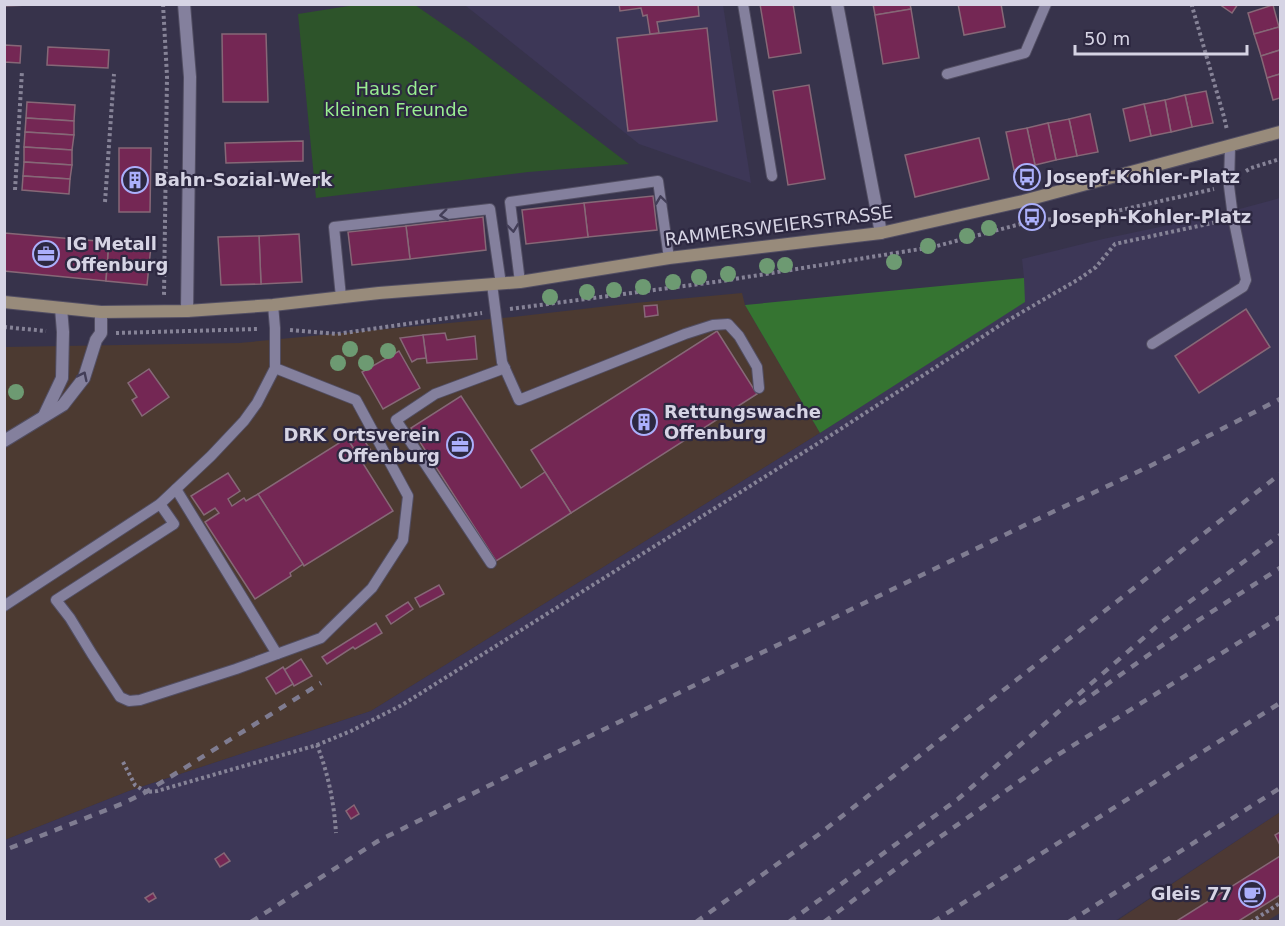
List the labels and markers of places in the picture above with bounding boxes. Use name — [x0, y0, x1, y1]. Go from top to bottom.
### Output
bus stop icon: Josepf-Kohler-Platz — [1012, 162, 1042, 192]
building icon: Bahn-Sozial-Werk — [120, 165, 150, 195]
place label: Josepf-Kohler-Platz — [1044, 166, 1240, 187]
place label: Bahn-Sozial-Werk — [154, 169, 333, 190]
bus stop icon: Joseph-Kohler-Platz — [1017, 202, 1047, 232]
place label: Joseph-Kohler-Platz — [1050, 206, 1251, 227]
place label: IG Metall Offenburg — [66, 233, 168, 275]
office icon: IG Metall Offenburg — [31, 239, 61, 269]
place label: Rettungswache Offenburg — [664, 401, 821, 443]
building icon: Rettungswache Offenburg — [629, 407, 659, 437]
place label: DRK Ortsverein Offenburg — [283, 424, 440, 466]
office icon: DRK Ortsverein Offenburg — [445, 430, 475, 460]
cafe icon: Gleis 77 — [1237, 879, 1267, 909]
place label: Gleis 77 — [1151, 883, 1232, 904]

